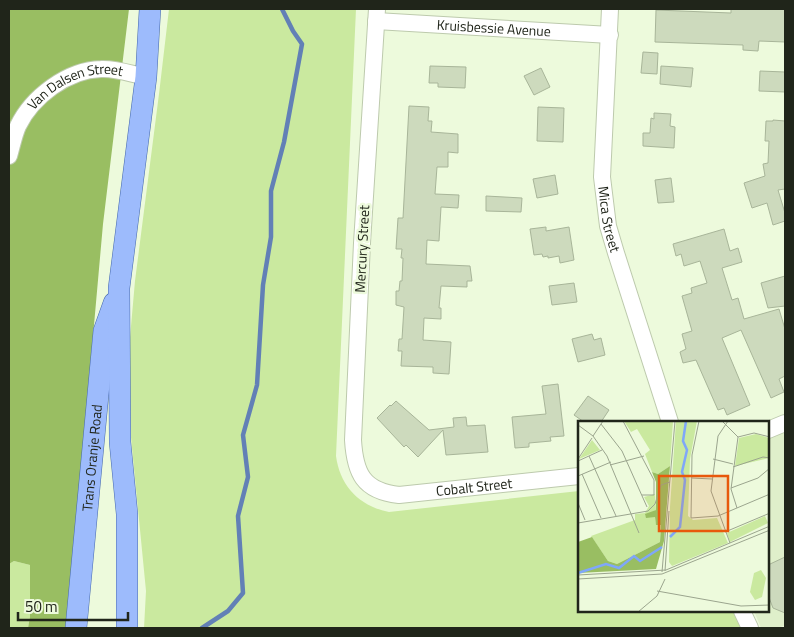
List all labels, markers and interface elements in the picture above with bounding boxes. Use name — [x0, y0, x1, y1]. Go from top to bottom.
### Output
street label: Kruisbessie Avenue — [436, 14, 552, 41]
street label: Van Dalsen Street — [22, 58, 125, 114]
street label: Mica Street — [593, 185, 626, 255]
street label: Mercury Street — [349, 205, 374, 293]
street label: Trans Oranje Road — [76, 403, 107, 512]
inset map — [578, 421, 769, 612]
street label: Cobalt Street — [435, 472, 513, 501]
scale bar — [18, 590, 128, 622]
text: 50 m — [25, 595, 58, 618]

